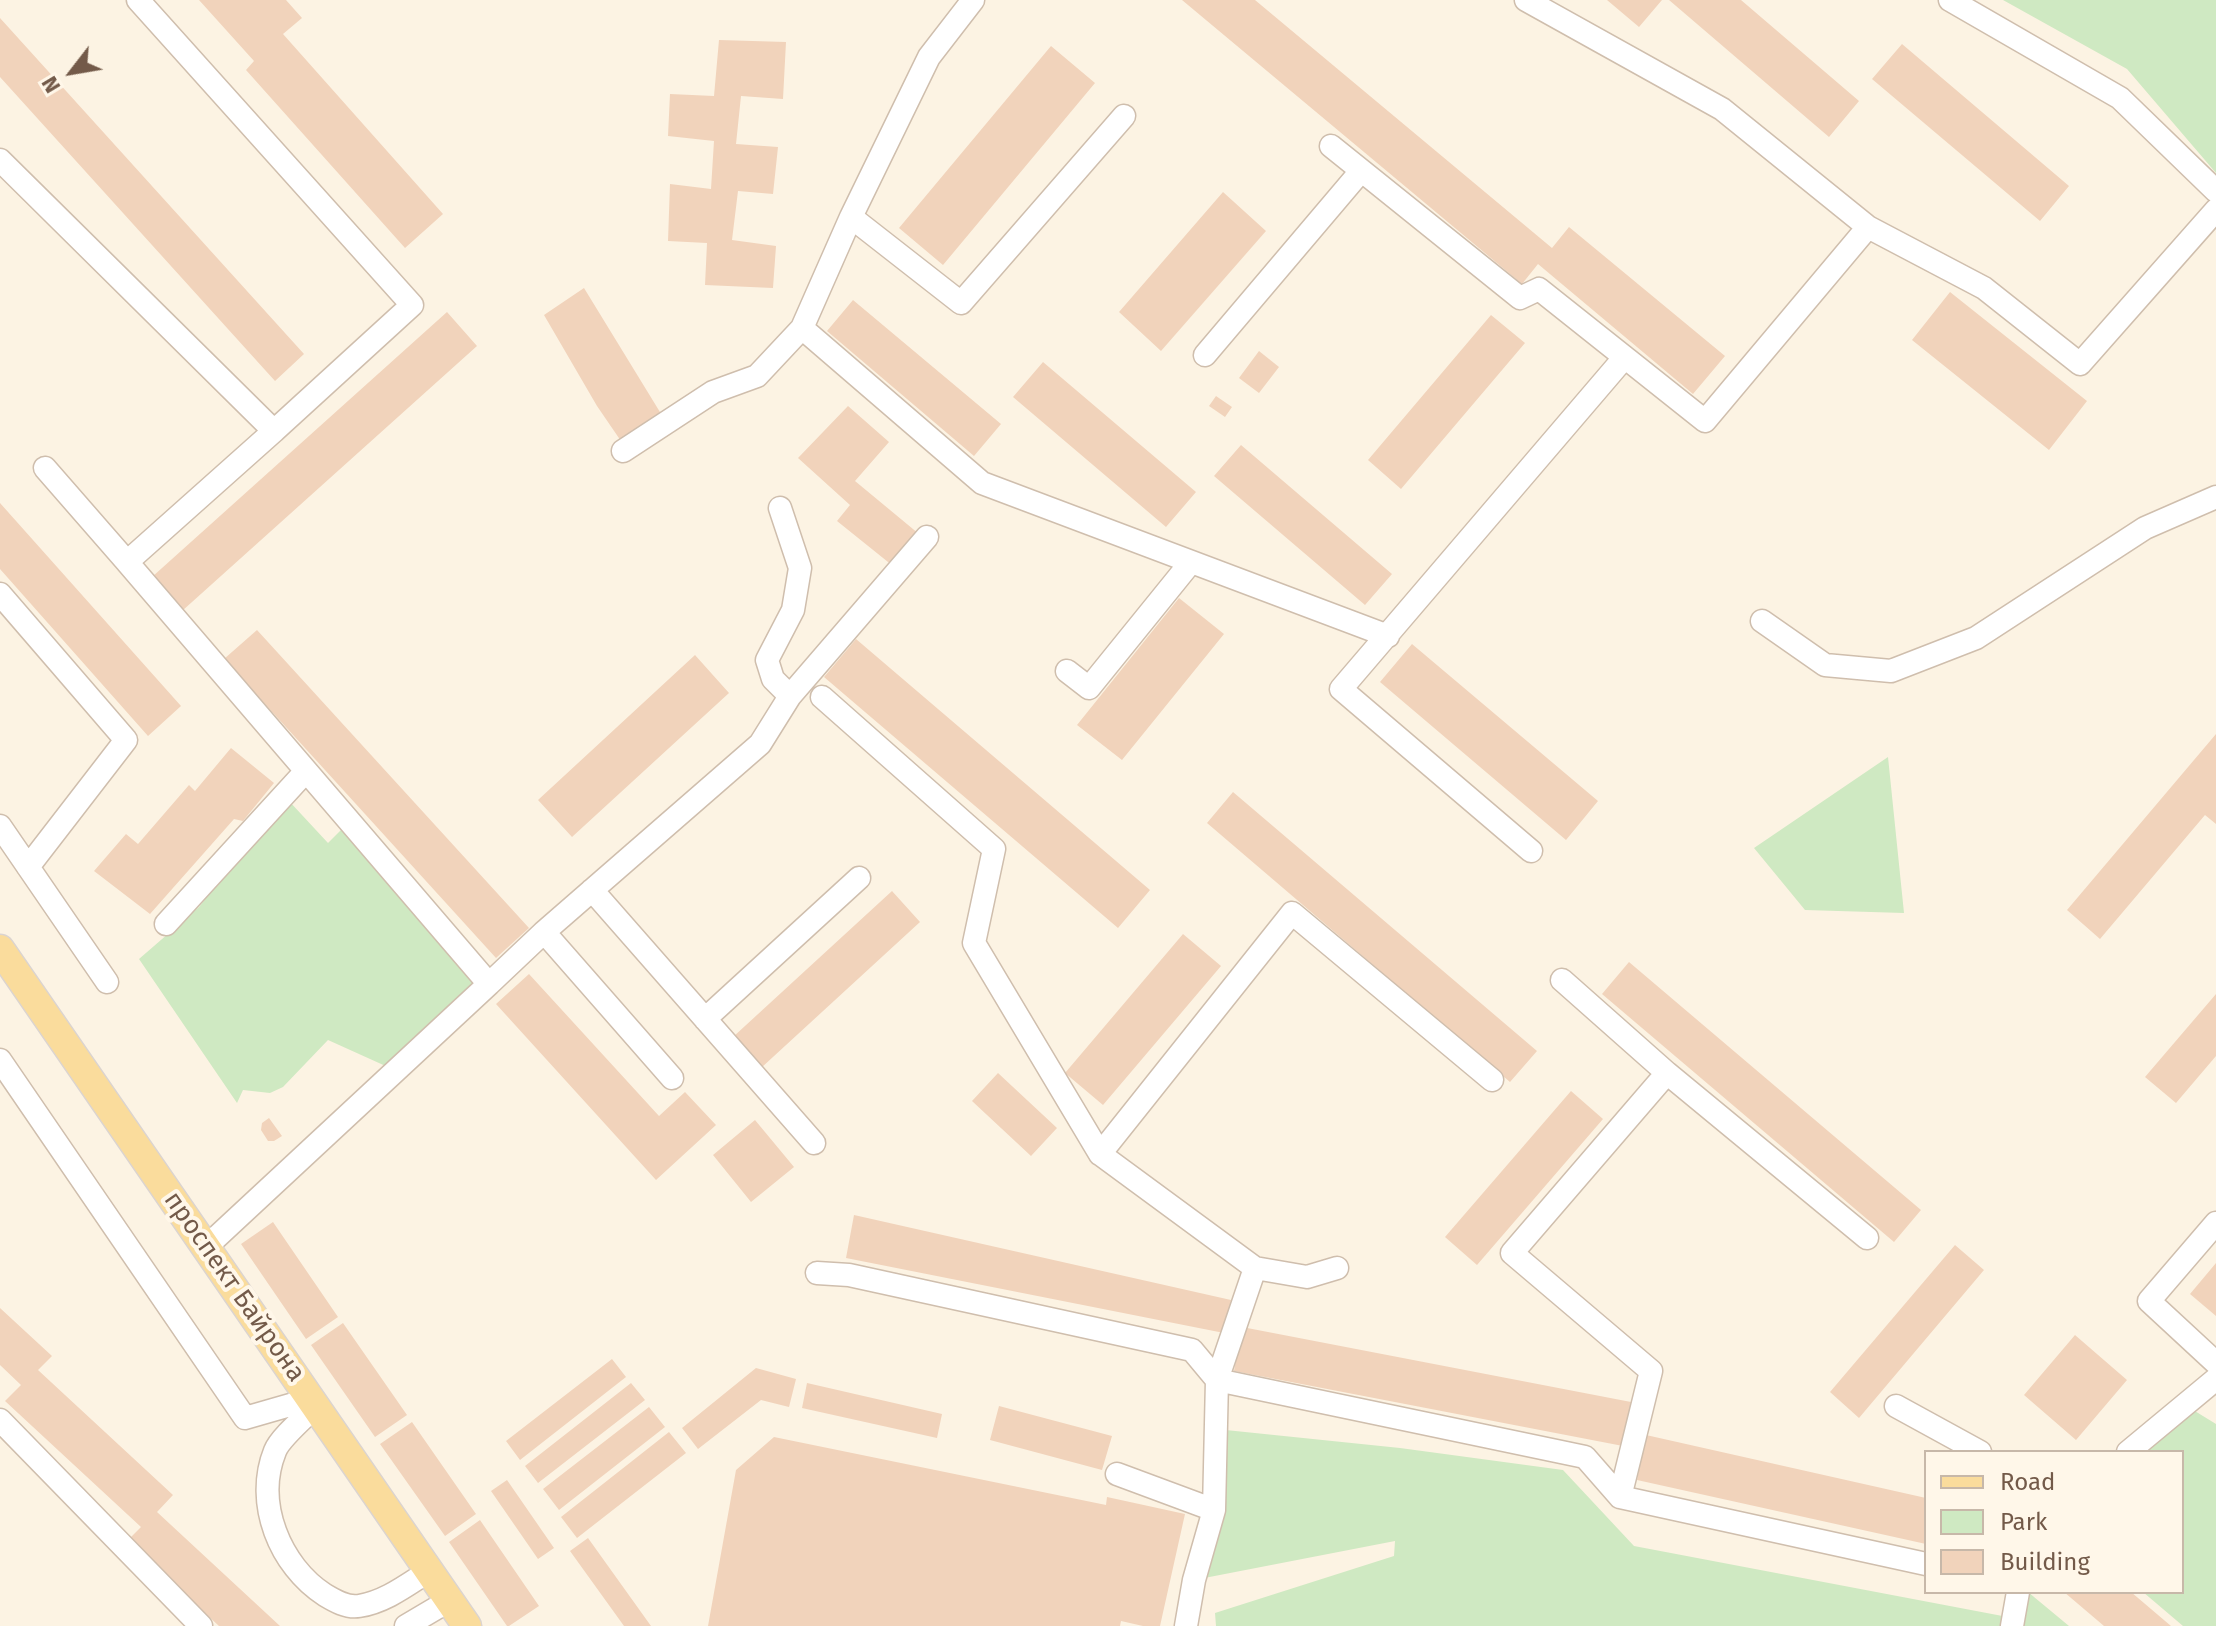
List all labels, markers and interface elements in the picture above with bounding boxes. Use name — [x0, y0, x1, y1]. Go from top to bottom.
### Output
north arrow — [32, 32, 112, 112]
text: N — [36, 71, 66, 98]
street label: проспект Байрона — [157, 1186, 311, 1388]
legend — [1924, 1450, 2184, 1594]
text: Road — [2000, 1468, 2055, 1496]
text: Park — [2000, 1508, 2047, 1536]
text: Building — [2000, 1548, 2090, 1576]

